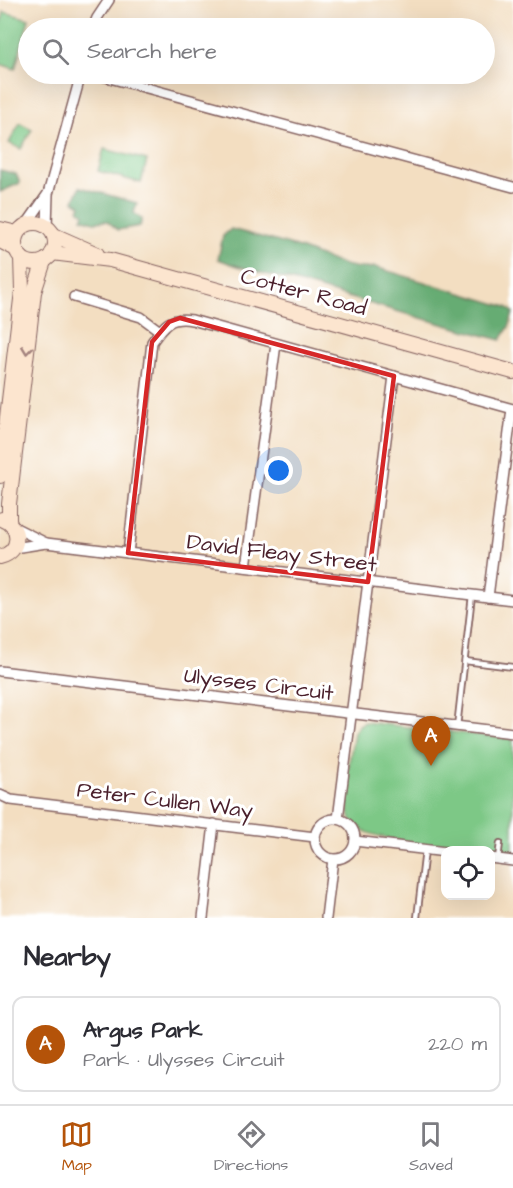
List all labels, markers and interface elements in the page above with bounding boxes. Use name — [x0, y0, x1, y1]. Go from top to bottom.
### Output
search box — [18, 18, 495, 84]
icon: search — [39, 35, 72, 68]
text: Search here — [87, 36, 217, 67]
street label: Cotter Road — [237, 261, 370, 324]
one-way arrow — [21, 346, 34, 355]
your location — [264, 456, 293, 485]
street label: David Fleay Street — [185, 526, 379, 582]
street label: Ulysses Circuit — [182, 660, 335, 710]
pin: A — [412, 716, 450, 766]
street label: Peter Cullen Way — [75, 774, 255, 828]
map controls — [441, 846, 495, 900]
button: locate — [441, 846, 495, 900]
text: Nearby — [24, 939, 111, 975]
text: Argus Park — [83, 1015, 202, 1046]
text: A — [39, 1030, 52, 1058]
text: 220 m — [428, 1030, 487, 1058]
text: Park · Ulysses Circuit — [83, 1046, 285, 1074]
tab: Map — [60, 1118, 93, 1176]
tab: Directions — [214, 1118, 288, 1176]
tab: Saved — [409, 1118, 453, 1176]

